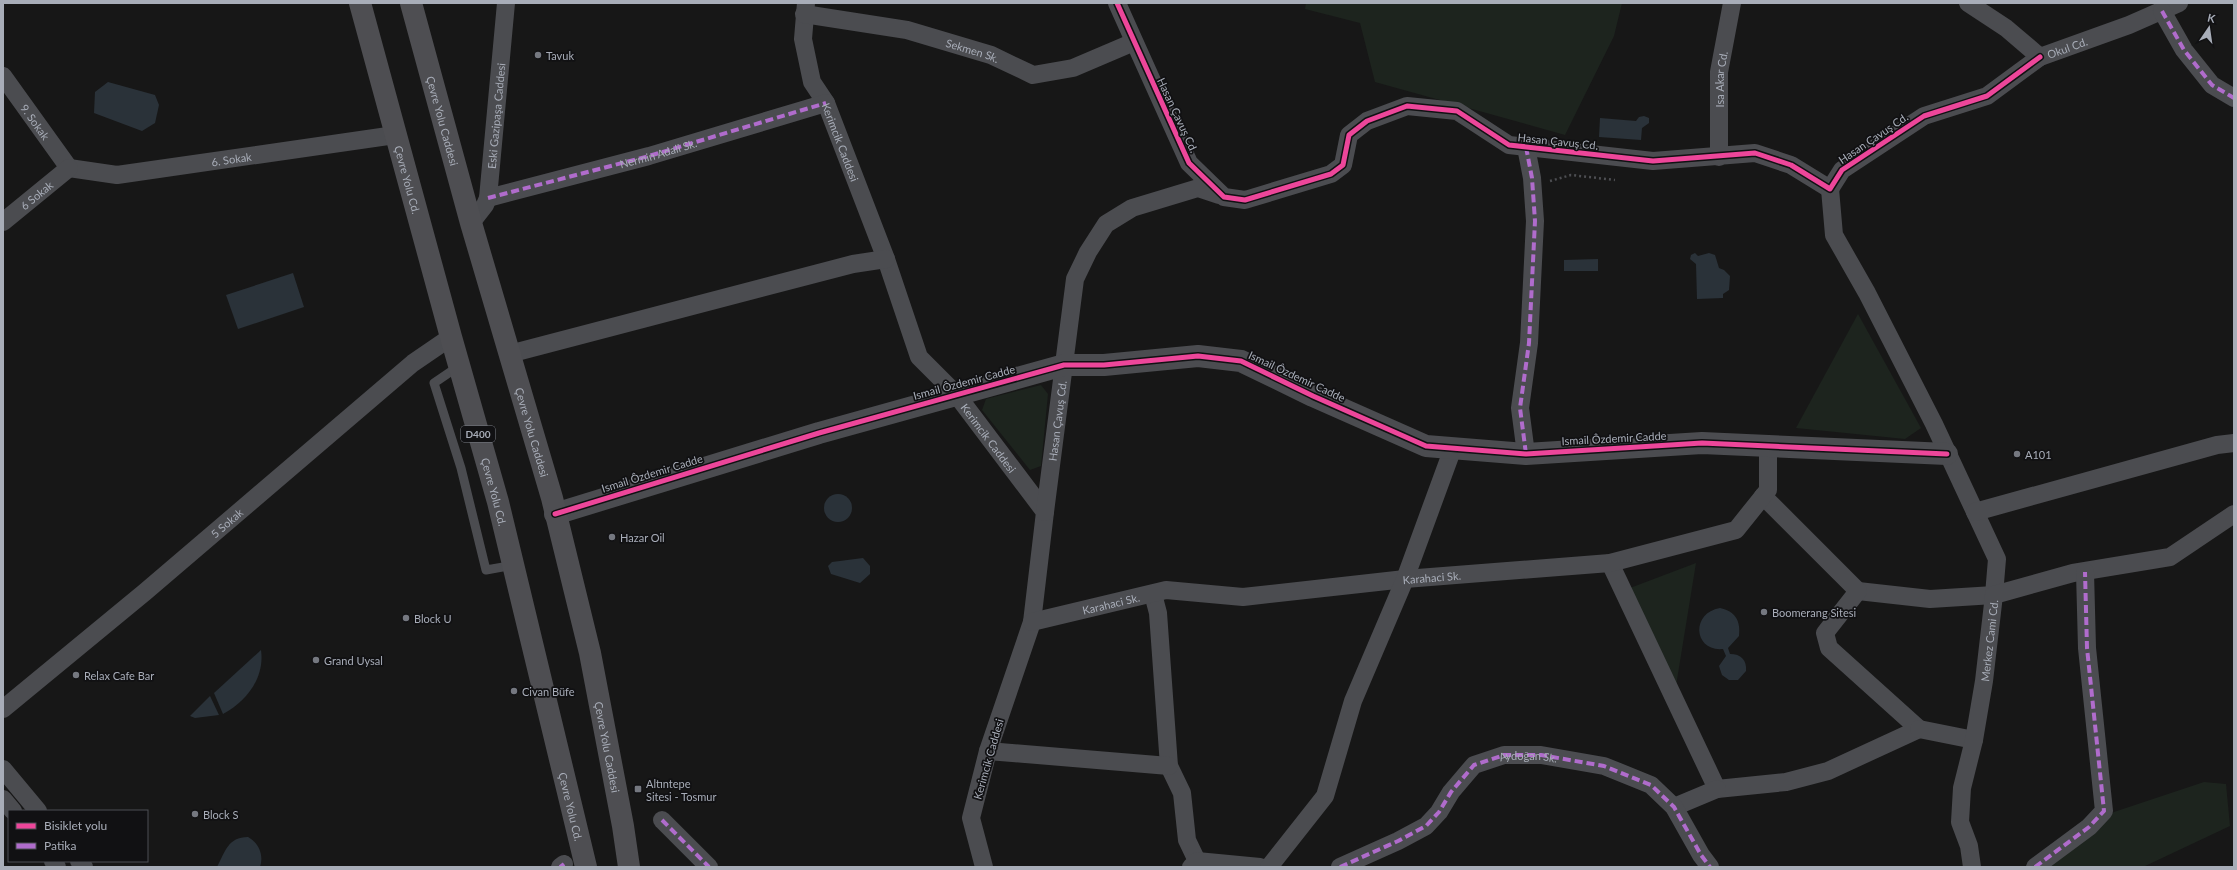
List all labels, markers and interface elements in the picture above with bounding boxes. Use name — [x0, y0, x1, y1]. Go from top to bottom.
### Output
north arrow — [2189, 8, 2229, 48]
text: K — [2206, 11, 2217, 25]
street label: Okul Cd. — [2045, 34, 2089, 60]
street label: Sekmen Sk. — [945, 36, 1002, 65]
place label: Tavuk — [546, 49, 574, 62]
marker: Tavuk — [533, 50, 543, 60]
street label: Isa Akar Cd. — [1712, 50, 1729, 107]
street label: Eski Gazipaşa Caddesi — [484, 62, 507, 169]
street label: Çevre Yolu Caddesi — [425, 74, 462, 167]
street label: Hasan Çavuş Cd. — [1155, 76, 1201, 154]
street label: 9. Sokak — [19, 101, 53, 142]
street label: Kerimcik Caddesi — [820, 101, 862, 183]
street label: Hasan Çavuş Cd. — [1836, 110, 1910, 166]
street label: Hasan Çavuş Cd. — [1517, 130, 1599, 152]
street label: Nermin Adali Sk. — [618, 136, 698, 170]
street label: Çevre Yolu Cd. — [393, 144, 424, 215]
street label: 6. Sokak — [210, 149, 253, 168]
street label: 6 Sokak — [17, 177, 55, 212]
street label: Ismail Ôzdemir Cadde — [1247, 348, 1347, 404]
street label: Ismail Ôzdemir Cadde — [912, 362, 1017, 402]
street label: Hasan Çavuş Cd. — [1045, 380, 1068, 462]
street label: Çevre Yolu Caddesi — [513, 386, 552, 479]
street label: Kerimcik Caddesi — [959, 401, 1019, 475]
road number: D400 — [461, 426, 495, 442]
street label: Ismail Ôzdemir Cadde — [1561, 429, 1667, 447]
place label: A101 — [2025, 448, 2052, 461]
marker: A101 — [2012, 449, 2022, 459]
street label: Ismail Ôzdemir Cadde — [600, 451, 704, 495]
street label: Çevre Yolu Cd. — [479, 456, 510, 527]
street label: 5 Sokak — [208, 505, 245, 540]
place label: Hazar Oil — [620, 531, 665, 544]
marker: Hazar Oil — [607, 532, 617, 542]
street label: Karahaci Sk. — [1402, 568, 1462, 586]
street label: Karahaci Sk. — [1081, 590, 1141, 616]
street label: Merkez Cami Cd. — [1978, 599, 2000, 682]
place label: Boomerang Sitesi — [1772, 606, 1856, 619]
marker: Boomerang Sitesi — [1759, 607, 1769, 617]
place label: Block U — [414, 612, 452, 625]
marker: Block U — [401, 613, 411, 623]
place label: Grand Uysal — [324, 654, 383, 667]
marker: Grand Uysal — [311, 655, 321, 665]
place label: Relax Cafe Bar — [84, 669, 154, 682]
marker: Relax Cafe Bar — [71, 670, 81, 680]
place label: Civan Büfe — [522, 685, 575, 698]
marker: Civan Büfe — [509, 686, 519, 696]
street label: Çevre Yolu Caddesi — [593, 700, 623, 794]
street label: Kerimcik Caddesi — [970, 717, 1006, 801]
street label: Aydoğan Sk. — [1497, 748, 1559, 764]
street label: Çevre Yolu Cd. — [557, 771, 586, 842]
place label: Altıntepe Sitesi - Tosmur — [646, 777, 716, 803]
marker: Altıntepe Sitesi - Tosmur — [633, 784, 643, 794]
place label: Block S — [203, 808, 238, 821]
marker: Block S — [190, 809, 200, 819]
legend — [8, 810, 148, 862]
text: Bisiklet yolu — [44, 818, 107, 833]
text: Patika — [44, 838, 76, 853]

